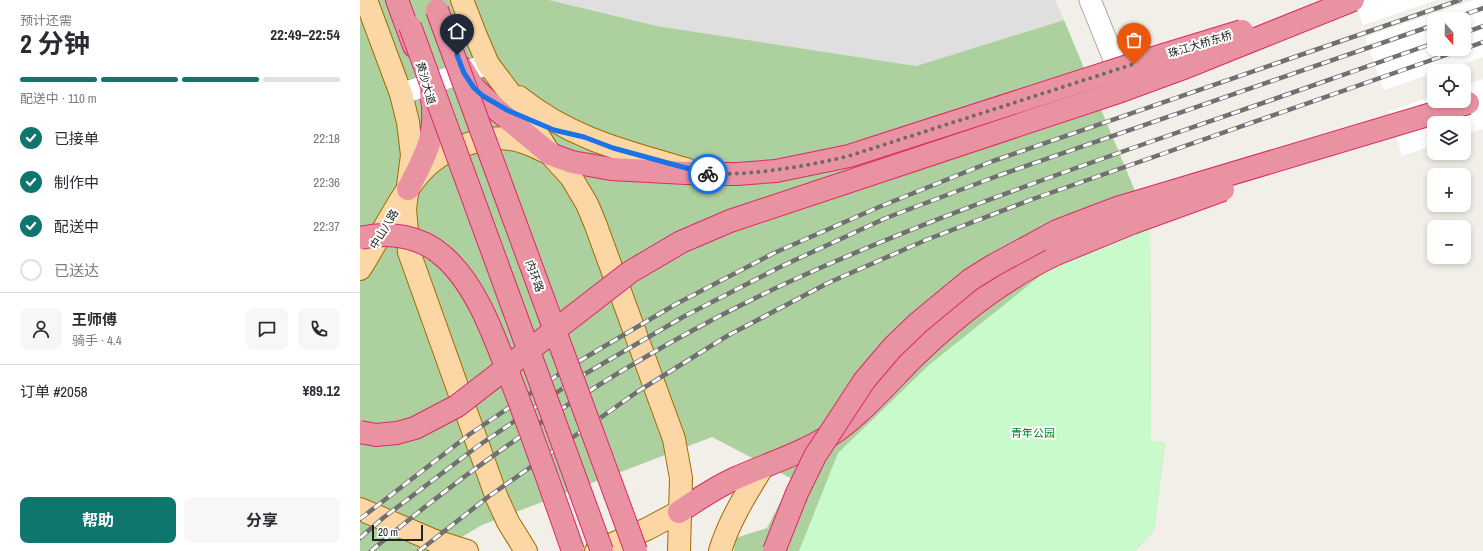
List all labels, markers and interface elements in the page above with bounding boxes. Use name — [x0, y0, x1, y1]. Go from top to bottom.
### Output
text: 预计还需 — [20, 12, 72, 29]
north arrow — [1427, 12, 1471, 56]
map controls — [1427, 12, 1471, 264]
pin — [440, 14, 474, 55]
icon: home — [446, 20, 468, 42]
pin — [1117, 23, 1151, 64]
text: 22:49–22:54 — [270, 24, 340, 45]
text: 2 分钟 — [20, 26, 90, 61]
street label: 珠江大桥东桥 — [1166, 28, 1234, 60]
icon: bag — [1123, 29, 1145, 51]
street label: 黄沙大道 — [413, 60, 439, 106]
button: locate — [1427, 64, 1471, 108]
text: 配送中 · 110 m — [20, 90, 97, 107]
button: layers — [1427, 116, 1471, 160]
icon: check — [20, 127, 42, 149]
text: 已接单 — [54, 128, 99, 149]
text: 22:18 — [313, 130, 340, 147]
courier — [688, 154, 728, 194]
icon: bike — [697, 163, 719, 185]
button: + — [1427, 168, 1471, 212]
icon: check — [20, 171, 42, 193]
text: 制作中 — [54, 172, 99, 193]
text: 22:36 — [313, 174, 340, 191]
street label: 中山八路 — [367, 207, 401, 251]
icon: check — [20, 215, 42, 237]
text: 配送中 — [54, 216, 99, 237]
text: 22:37 — [313, 218, 340, 235]
button: − — [1427, 220, 1471, 264]
street label: 内环路 — [523, 258, 547, 294]
text: 已送达 — [54, 260, 99, 281]
button: person — [20, 308, 62, 350]
button: chat — [246, 308, 288, 350]
button: phone — [298, 308, 340, 350]
text: 王师傅 — [72, 309, 117, 330]
text: 骑手 · 4.4 — [72, 332, 122, 349]
text: ¥89.12 — [302, 380, 340, 401]
text: 订单 #2058 — [20, 381, 88, 402]
park label: 青年公园 — [1011, 426, 1055, 440]
button: 帮助 — [20, 497, 176, 543]
button: 分享 — [184, 497, 340, 543]
scale bar — [372, 523, 423, 542]
text: 20 m — [378, 525, 398, 539]

